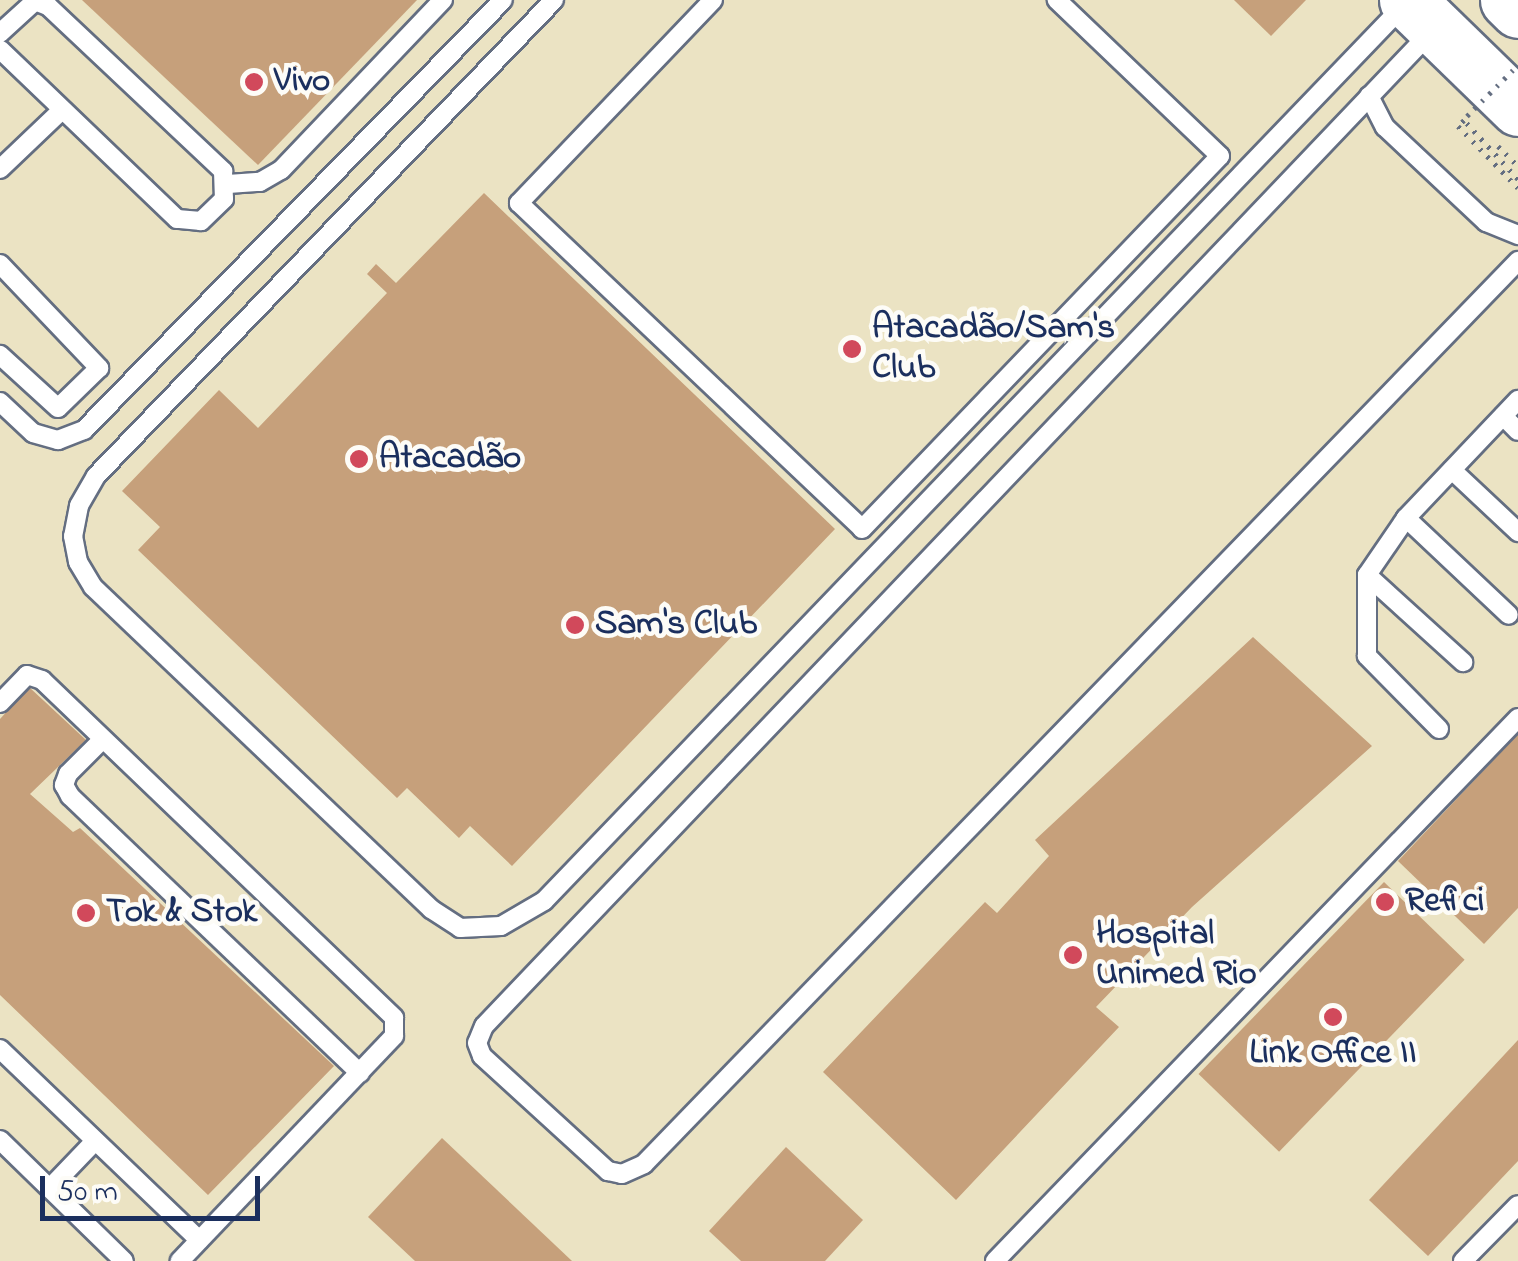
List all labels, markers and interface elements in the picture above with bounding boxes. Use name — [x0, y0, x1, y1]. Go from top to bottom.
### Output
place label: Vivo — [274, 61, 330, 103]
marker: Vivo — [243, 71, 265, 93]
place label: Atacadão/Sam's Club — [872, 308, 1115, 390]
marker: Atacadão/Sam's Club — [841, 338, 863, 360]
place label: Atacadão — [379, 438, 521, 480]
marker: Atacadão — [348, 448, 370, 470]
place label: Sam's Club — [595, 604, 757, 646]
marker: Sam's Club — [564, 614, 586, 636]
place label: Refici — [1405, 881, 1484, 923]
marker: Refici — [1374, 891, 1396, 913]
place label: Tok & Stok — [106, 892, 257, 934]
marker: Tok & Stok — [75, 902, 97, 924]
place label: Hospital Unimed Rio — [1096, 914, 1257, 996]
marker: Hospital Unimed Rio — [1060, 942, 1086, 968]
marker: Link Office II — [1322, 1006, 1344, 1028]
place label: Link Office II — [1250, 1033, 1416, 1075]
scale bar — [45, 1156, 265, 1218]
text: 50 m — [57, 1171, 118, 1215]

